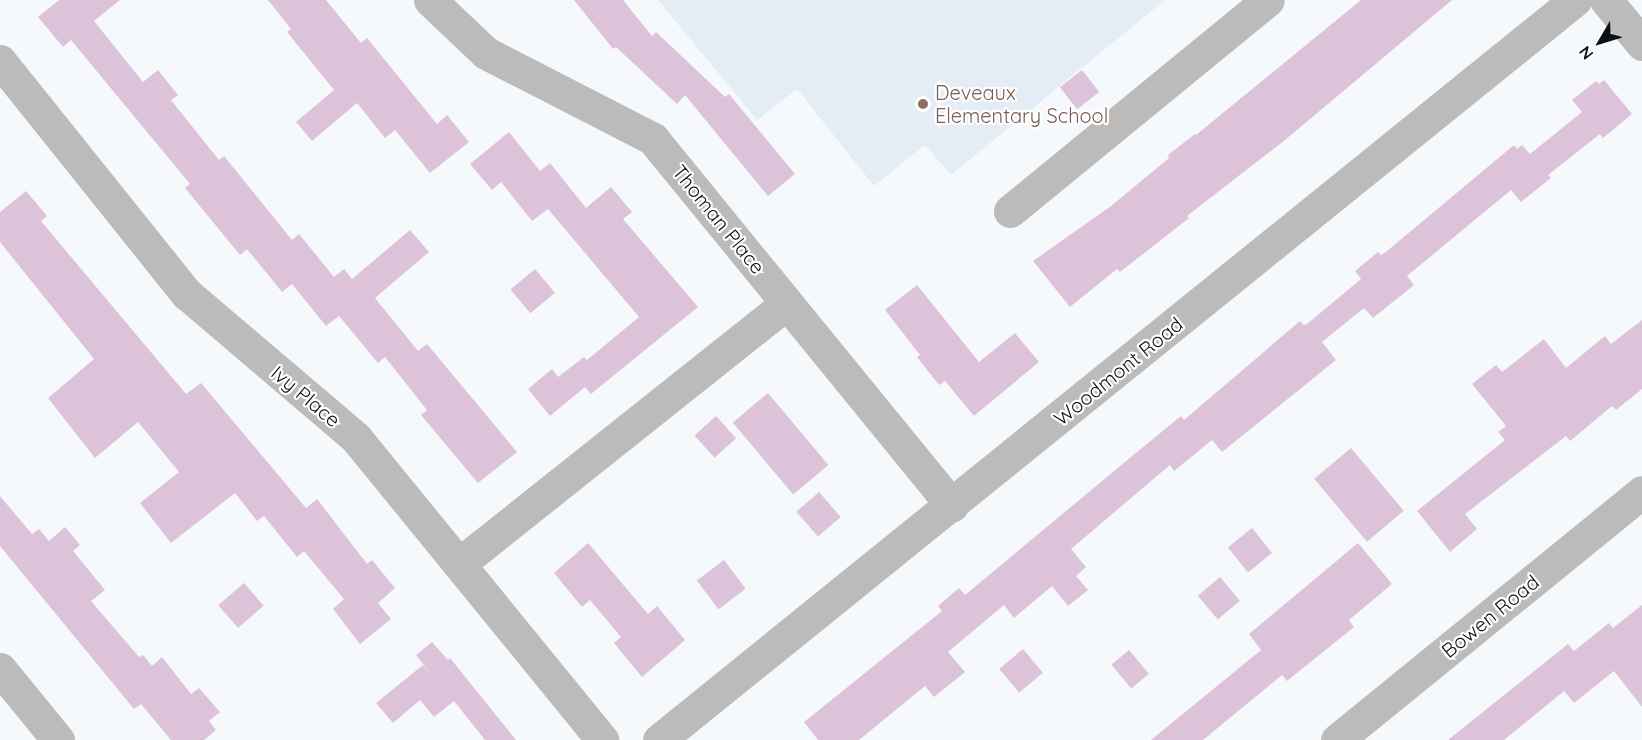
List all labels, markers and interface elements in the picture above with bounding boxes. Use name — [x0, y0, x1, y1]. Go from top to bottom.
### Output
north arrow — [1570, 12, 1630, 72]
text: N — [1574, 42, 1597, 64]
place label: Deveaux Elementary School — [935, 80, 1108, 127]
marker: Deveaux Elementary School — [916, 97, 930, 111]
street label: Thoman Place — [668, 160, 770, 278]
street label: Woodmont Road — [1049, 312, 1187, 430]
street label: Ivy Place — [267, 360, 345, 432]
street label: Bowen Road — [1437, 570, 1543, 662]

